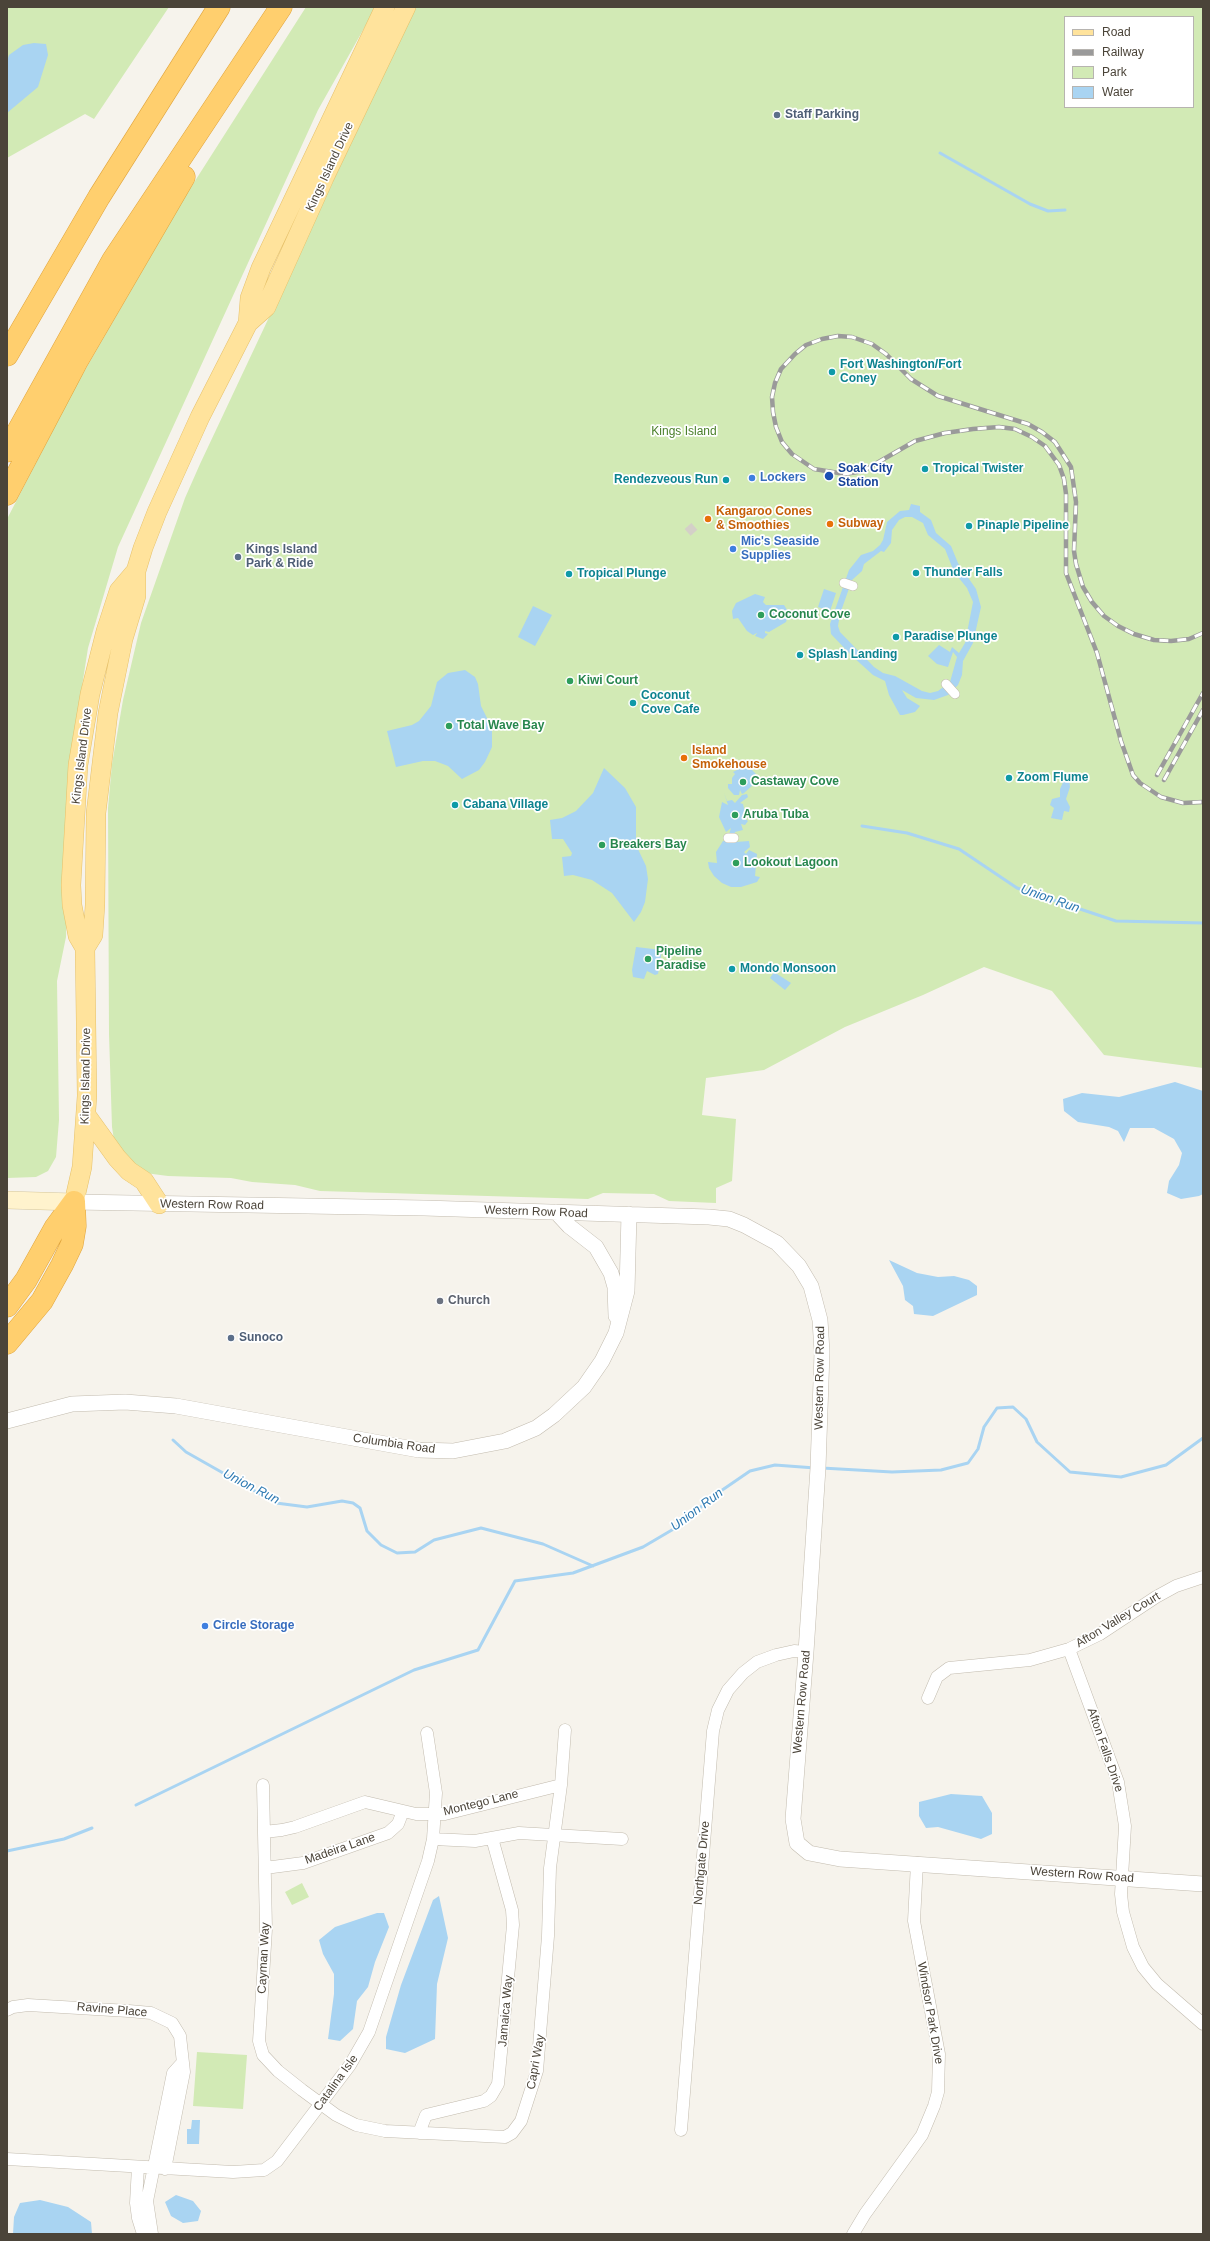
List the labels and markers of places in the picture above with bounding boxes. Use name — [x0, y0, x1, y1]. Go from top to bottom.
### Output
place label: Staff Parking — [785, 108, 859, 122]
marker: Staff Parking — [772, 110, 782, 120]
place label: Fort Washington/Fort Coney — [840, 358, 962, 386]
marker: Fort Washington/Fort Coney — [827, 367, 837, 377]
place label: Soak City Station — [838, 462, 893, 490]
place label: Tropical Twister — [933, 462, 1023, 476]
marker: Tropical Twister — [920, 464, 930, 474]
marker: Soak City Station — [823, 470, 835, 482]
place label: Lockers — [760, 471, 806, 485]
place label: Rendezveous Run — [614, 473, 718, 487]
marker: Lockers — [747, 473, 757, 483]
marker: Rendezveous Run — [721, 475, 731, 485]
place label: Kangaroo Cones & Smoothies — [716, 505, 812, 533]
marker: Kangaroo Cones & Smoothies — [703, 514, 713, 524]
place label: Subway — [838, 517, 883, 531]
marker: Subway — [825, 519, 835, 529]
place label: Pinaple Pipeline — [977, 519, 1069, 533]
marker: Pinaple Pipeline — [964, 521, 974, 531]
place label: Mic's Seaside Supplies — [741, 535, 819, 563]
place label: Kings Island Park & Ride — [246, 543, 317, 571]
marker: Mic's Seaside Supplies — [728, 544, 738, 554]
marker: Kings Island Park & Ride — [233, 552, 243, 562]
place label: Thunder Falls — [924, 566, 1003, 580]
place label: Tropical Plunge — [577, 567, 666, 581]
marker: Thunder Falls — [911, 568, 921, 578]
marker: Tropical Plunge — [564, 569, 574, 579]
place label: Coconut Cove — [769, 608, 850, 622]
marker: Coconut Cove — [756, 610, 766, 620]
place label: Paradise Plunge — [904, 630, 997, 644]
marker: Paradise Plunge — [891, 632, 901, 642]
place label: Splash Landing — [808, 648, 897, 662]
marker: Splash Landing — [795, 650, 805, 660]
place label: Kiwi Court — [578, 674, 638, 688]
marker: Kiwi Court — [565, 676, 575, 686]
place label: Coconut Cove Cafe — [641, 689, 700, 717]
marker: Coconut Cove Cafe — [628, 698, 638, 708]
place label: Total Wave Bay — [457, 719, 544, 733]
marker: Total Wave Bay — [444, 721, 454, 731]
place label: Island Smokehouse — [692, 744, 767, 772]
marker: Island Smokehouse — [679, 753, 689, 763]
place label: Zoom Flume — [1017, 771, 1088, 785]
marker: Zoom Flume — [1004, 773, 1014, 783]
place label: Castaway Cove — [751, 775, 839, 789]
marker: Castaway Cove — [738, 777, 748, 787]
place label: Cabana Village — [463, 798, 548, 812]
marker: Cabana Village — [450, 800, 460, 810]
place label: Aruba Tuba — [743, 808, 809, 822]
marker: Aruba Tuba — [730, 810, 740, 820]
place label: Breakers Bay — [610, 838, 687, 852]
marker: Breakers Bay — [597, 840, 607, 850]
place label: Lookout Lagoon — [744, 856, 838, 870]
marker: Lookout Lagoon — [731, 858, 741, 868]
place label: Pipeline Paradise — [656, 945, 706, 973]
marker: Pipeline Paradise — [643, 954, 653, 964]
place label: Mondo Monsoon — [740, 962, 836, 976]
marker: Mondo Monsoon — [727, 964, 737, 974]
place label: Church — [448, 1294, 490, 1308]
marker: Church — [435, 1296, 445, 1306]
place label: Sunoco — [239, 1331, 283, 1345]
marker: Sunoco — [226, 1333, 236, 1343]
place label: Circle Storage — [213, 1619, 294, 1633]
marker: Circle Storage — [200, 1621, 210, 1631]

